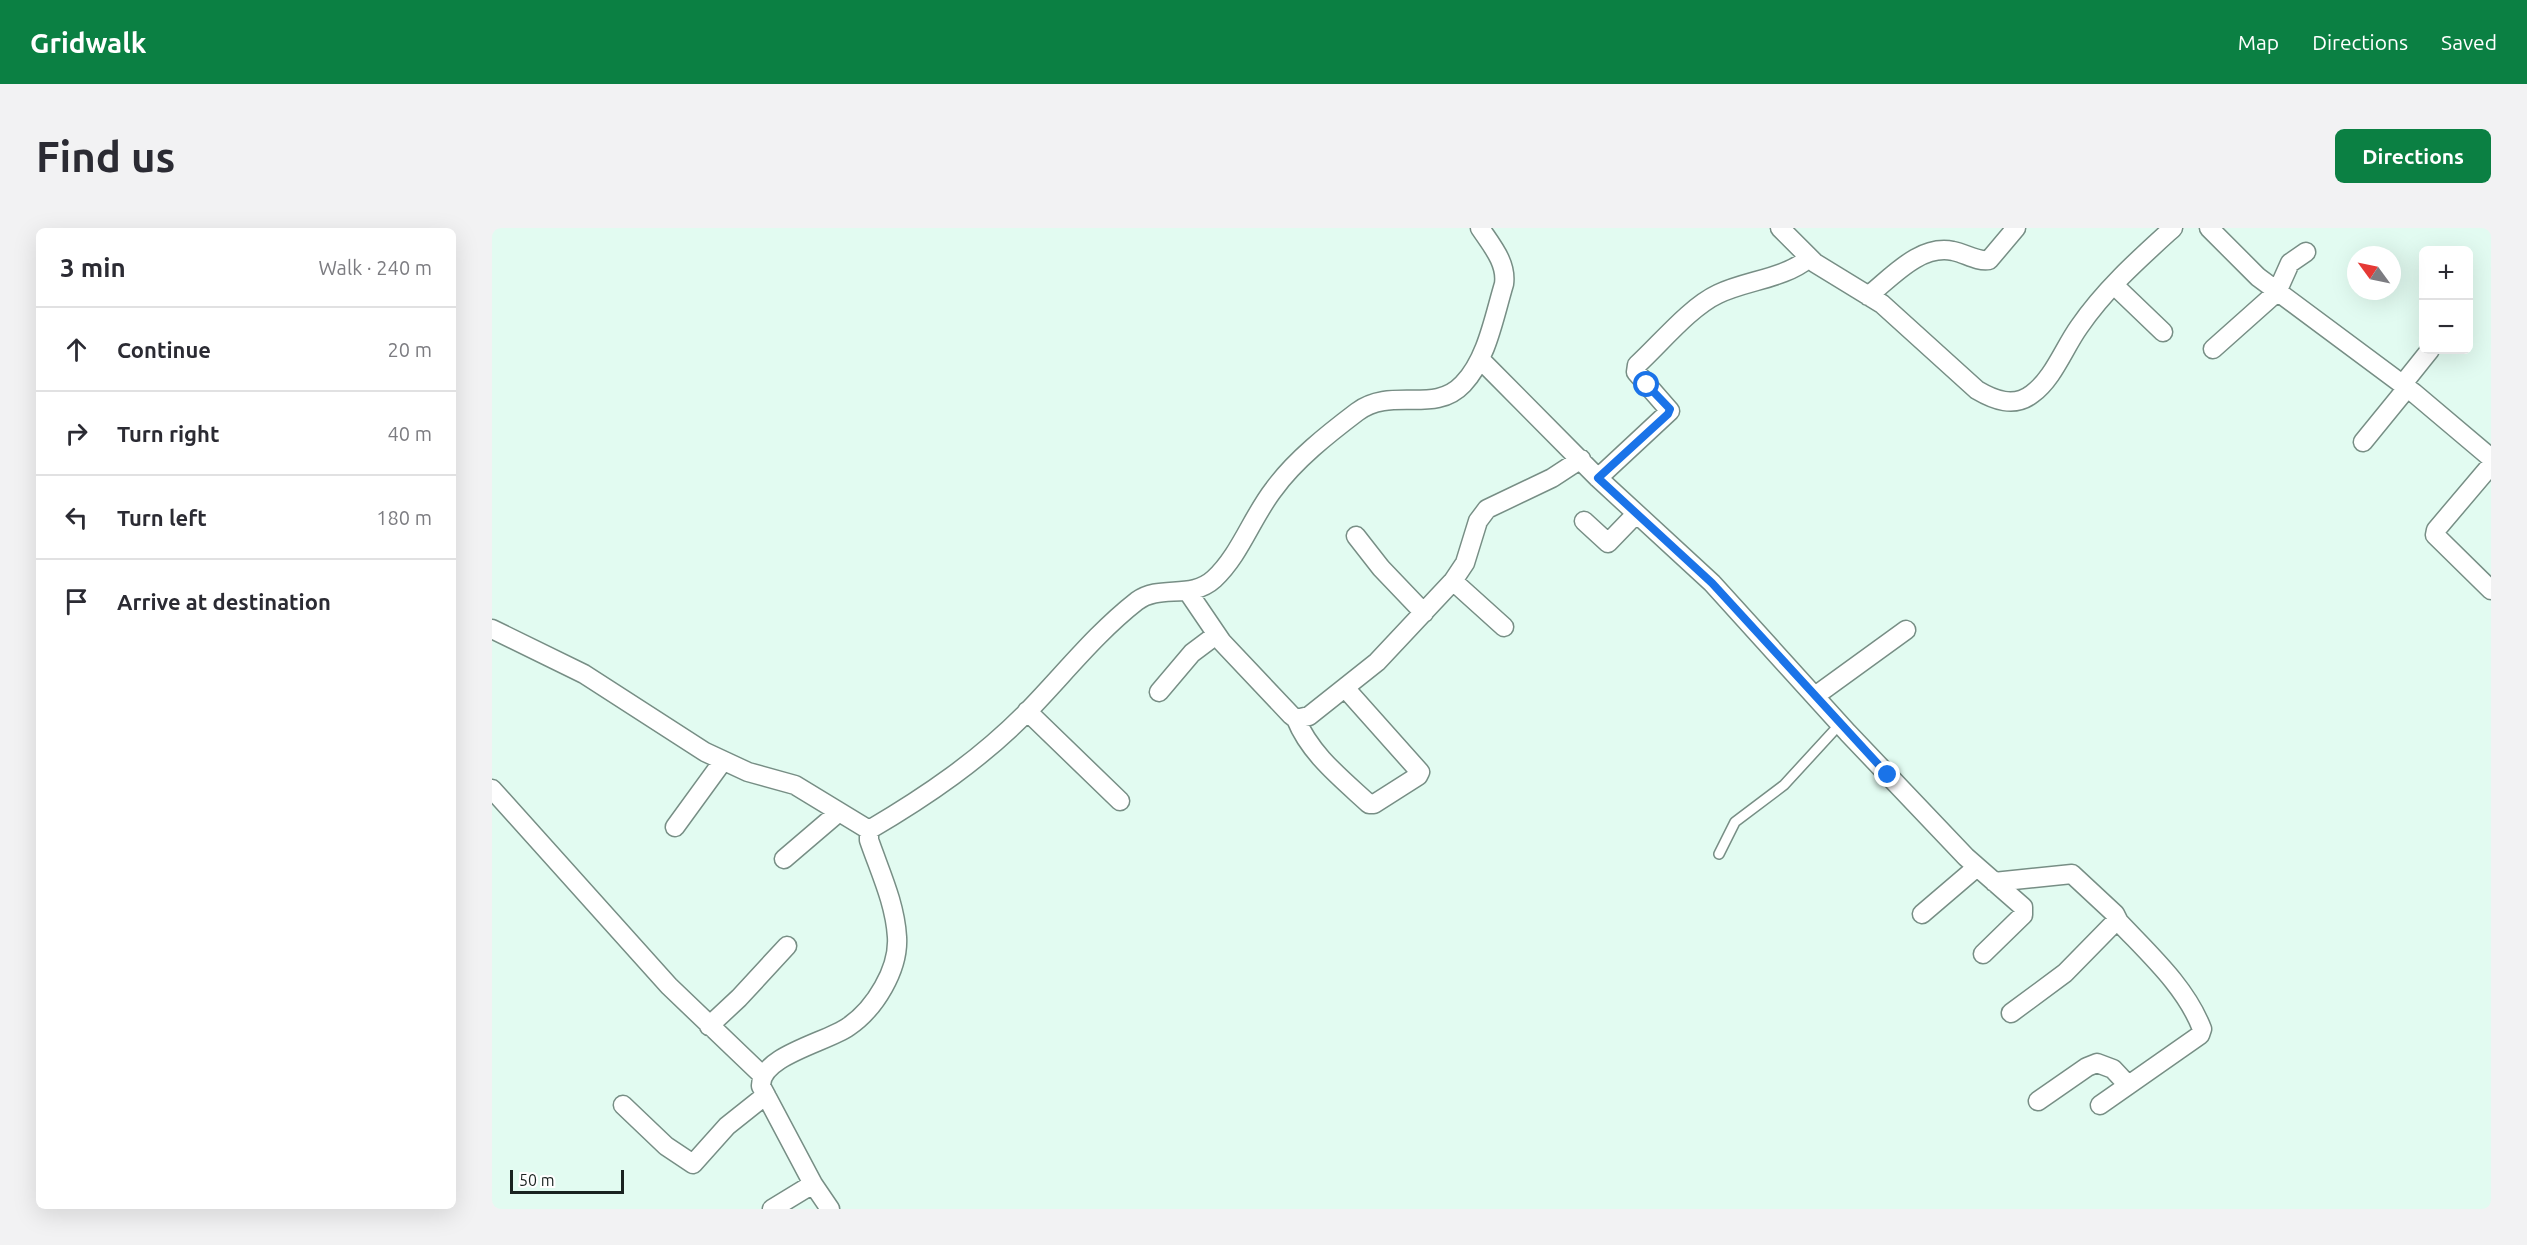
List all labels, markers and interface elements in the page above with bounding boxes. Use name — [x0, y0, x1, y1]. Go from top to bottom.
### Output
text: Gridwalk — [30, 27, 147, 58]
text: Map — [2238, 30, 2279, 54]
text: Directions — [2312, 30, 2408, 54]
text: Saved — [2441, 30, 2497, 54]
button: Directions — [2335, 129, 2491, 183]
text: Find us — [36, 133, 175, 180]
north arrow — [2347, 246, 2401, 300]
map controls — [2419, 246, 2473, 354]
button: + — [2419, 246, 2473, 300]
text: 3 min — [60, 253, 126, 282]
text: Walk · 240 m — [319, 256, 432, 279]
button: − — [2419, 300, 2473, 354]
icon: ahead — [60, 333, 93, 366]
text: Continue — [117, 337, 211, 362]
text: 20 m — [388, 338, 432, 361]
route start — [1633, 371, 1659, 397]
icon: right — [60, 417, 93, 450]
text: Turn right — [117, 421, 219, 446]
text: 40 m — [388, 422, 432, 445]
icon: left — [60, 501, 93, 534]
text: Turn left — [117, 505, 207, 530]
text: 180 m — [376, 506, 432, 529]
icon: arrive — [60, 585, 93, 618]
text: Arrive at destination — [117, 589, 331, 614]
route end — [1874, 761, 1900, 787]
scale bar — [510, 1167, 624, 1194]
text: 50 m — [519, 1171, 555, 1189]

